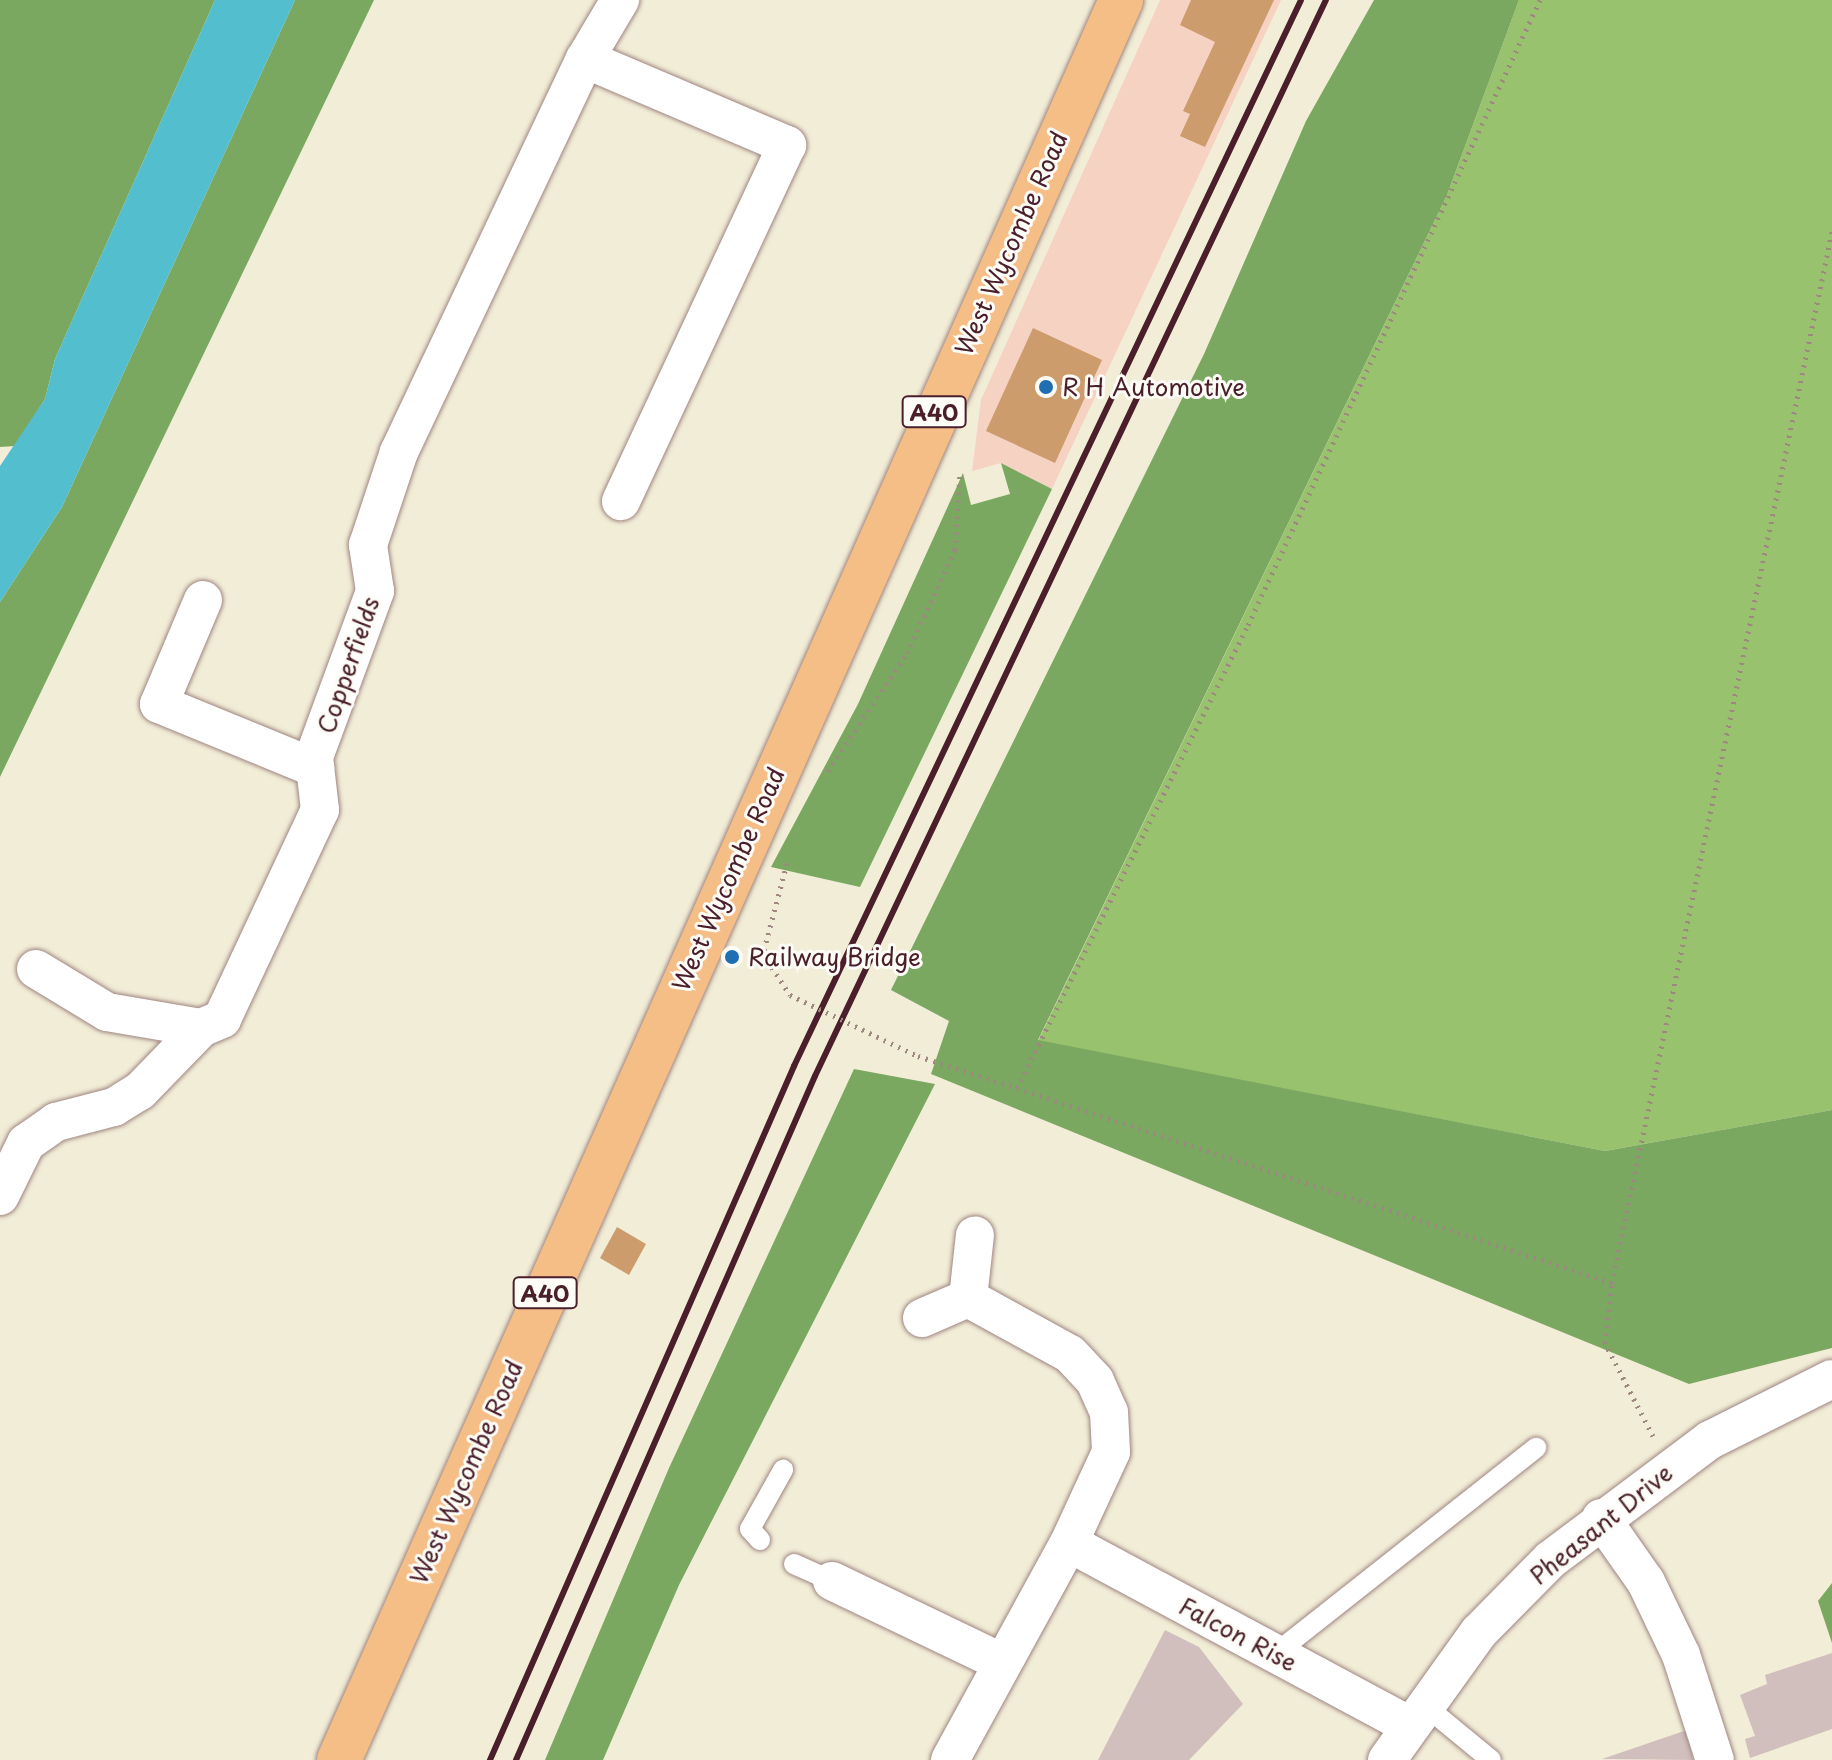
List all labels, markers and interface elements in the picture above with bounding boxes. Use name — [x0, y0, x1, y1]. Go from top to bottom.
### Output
street label: West Wycombe Road — [949, 127, 1073, 359]
place label: R H Automotive — [1062, 373, 1247, 401]
marker: R H Automotive — [1037, 378, 1055, 396]
road number: A40 — [900, 394, 968, 430]
street label: Copperfields — [311, 593, 385, 737]
street label: West Wycombe Road — [666, 763, 790, 995]
place label: Railway Bridge — [748, 943, 921, 971]
marker: Railway Bridge — [723, 948, 741, 966]
road number: A40 — [511, 1275, 579, 1311]
street label: West Wycombe Road — [404, 1356, 528, 1588]
street label: Pheasant Drive — [1524, 1458, 1678, 1590]
street label: Falcon Rise — [1175, 1591, 1301, 1677]

